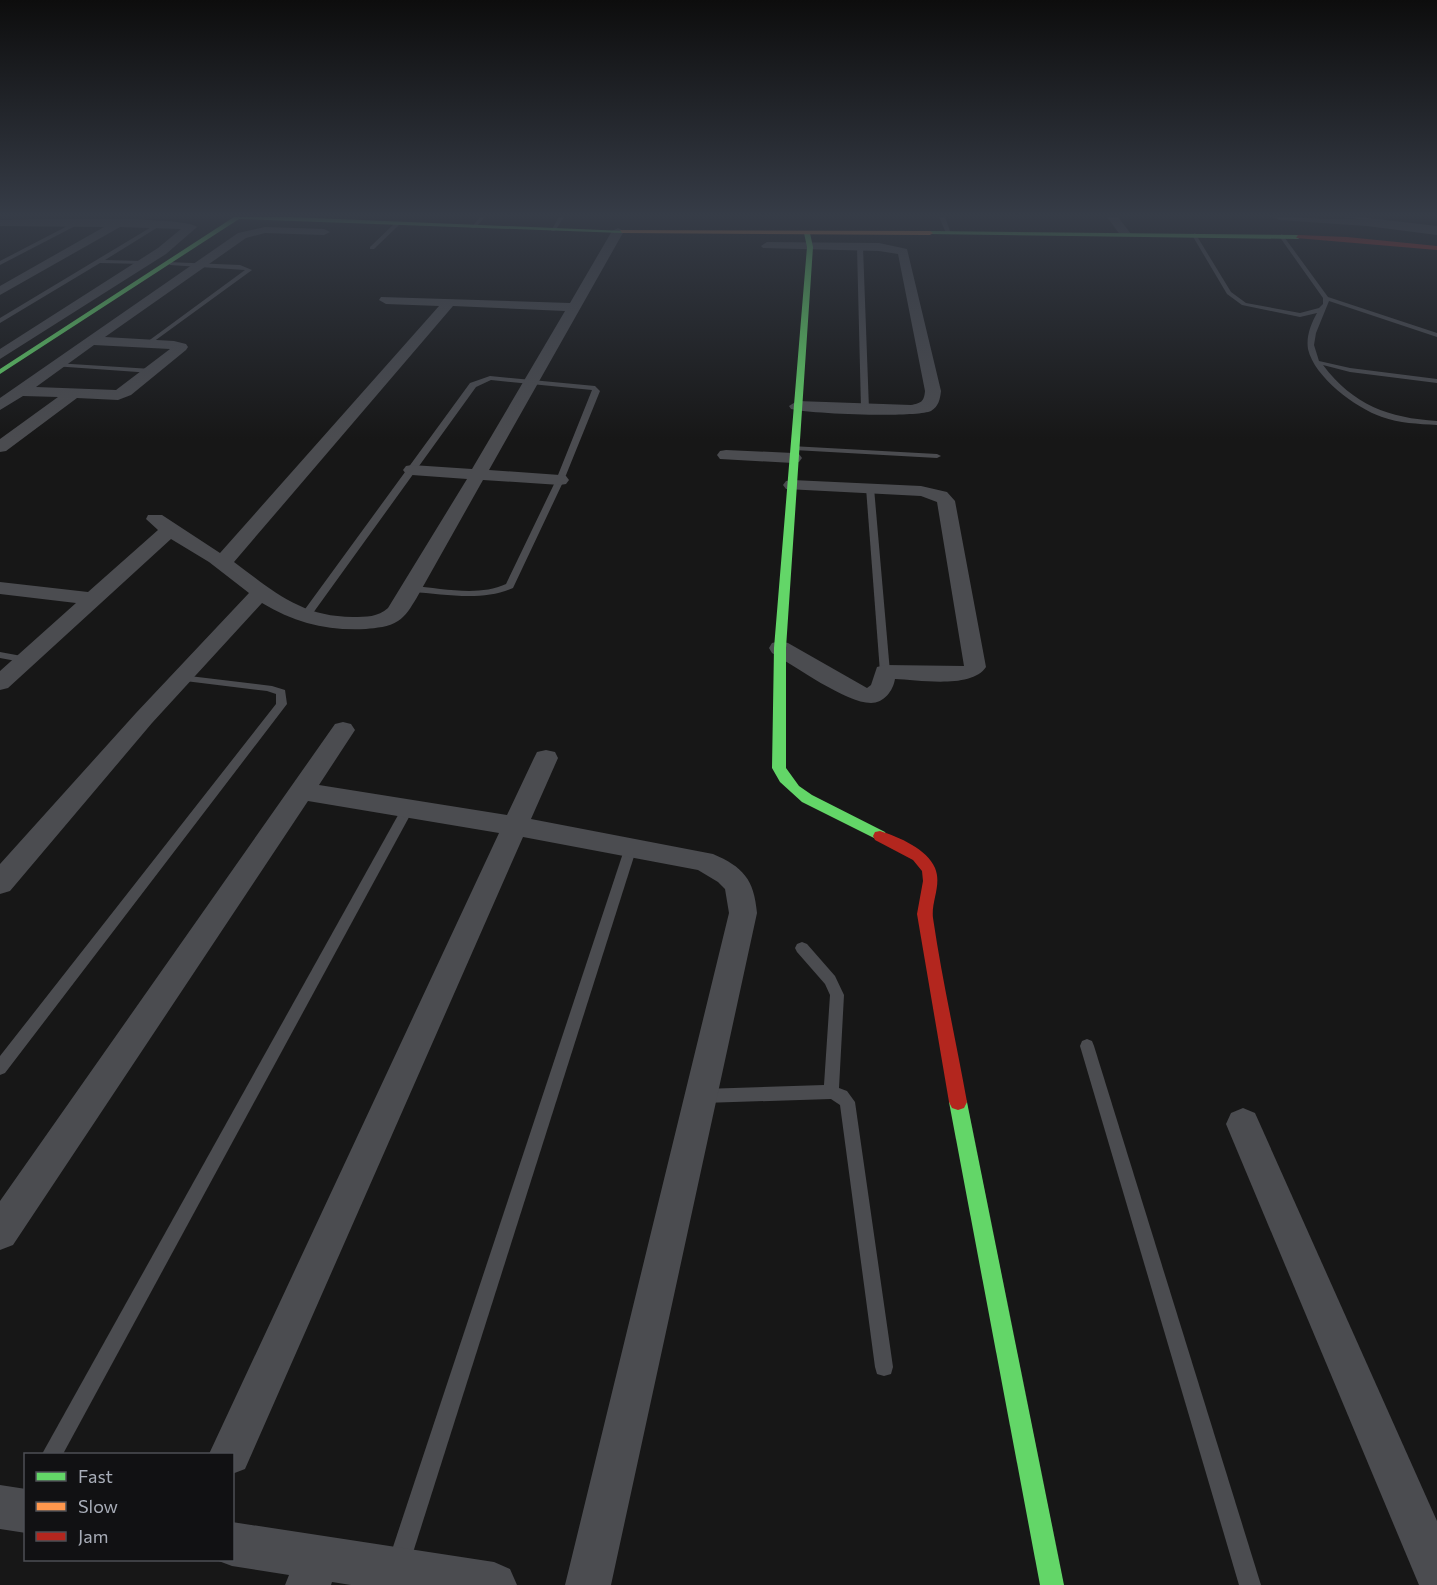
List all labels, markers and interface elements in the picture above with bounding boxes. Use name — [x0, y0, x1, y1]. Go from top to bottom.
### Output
legend — [24, 1453, 234, 1561]
text: Fast — [78, 1465, 113, 1487]
text: Slow — [78, 1495, 118, 1517]
text: Jam — [78, 1525, 108, 1547]

